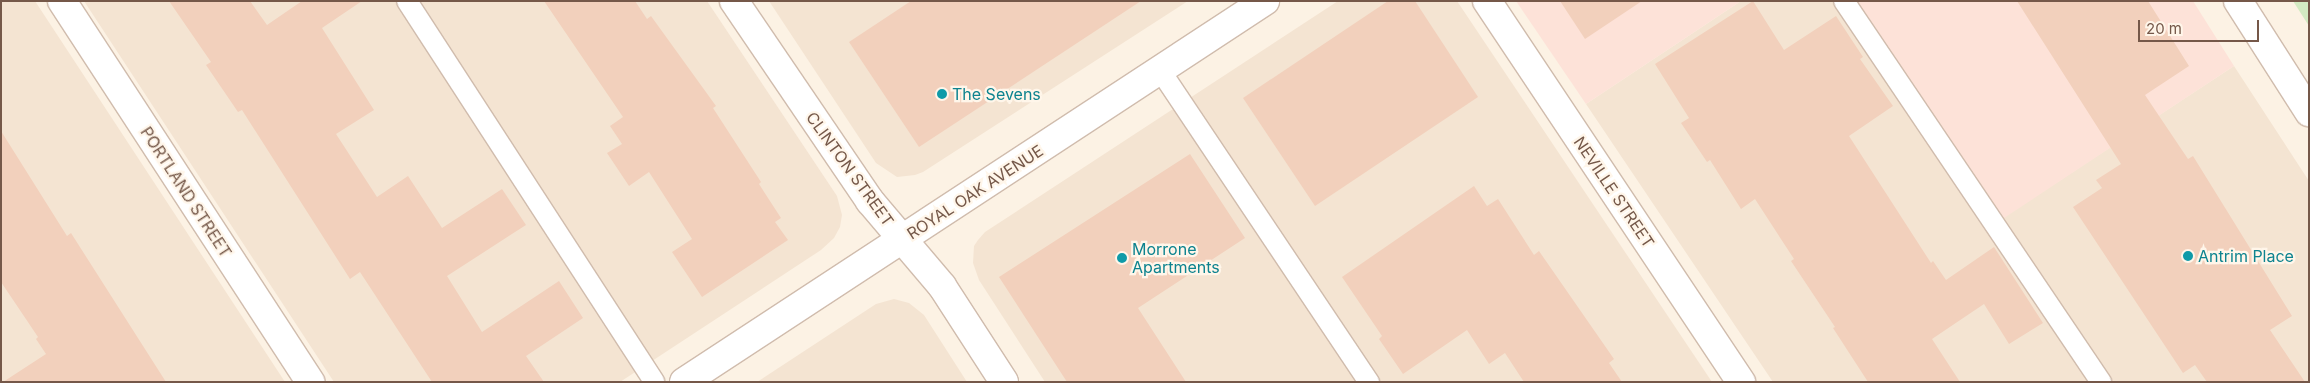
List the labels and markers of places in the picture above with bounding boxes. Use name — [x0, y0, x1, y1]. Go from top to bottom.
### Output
place label: The Sevens — [952, 84, 1041, 104]
marker: The Sevens — [936, 88, 948, 100]
place label: Morrone Apartments — [1132, 239, 1220, 277]
place label: Antrim Place — [2198, 246, 2294, 266]
marker: Antrim Place — [2182, 250, 2194, 262]
marker: Morrone Apartments — [1116, 252, 1128, 264]

